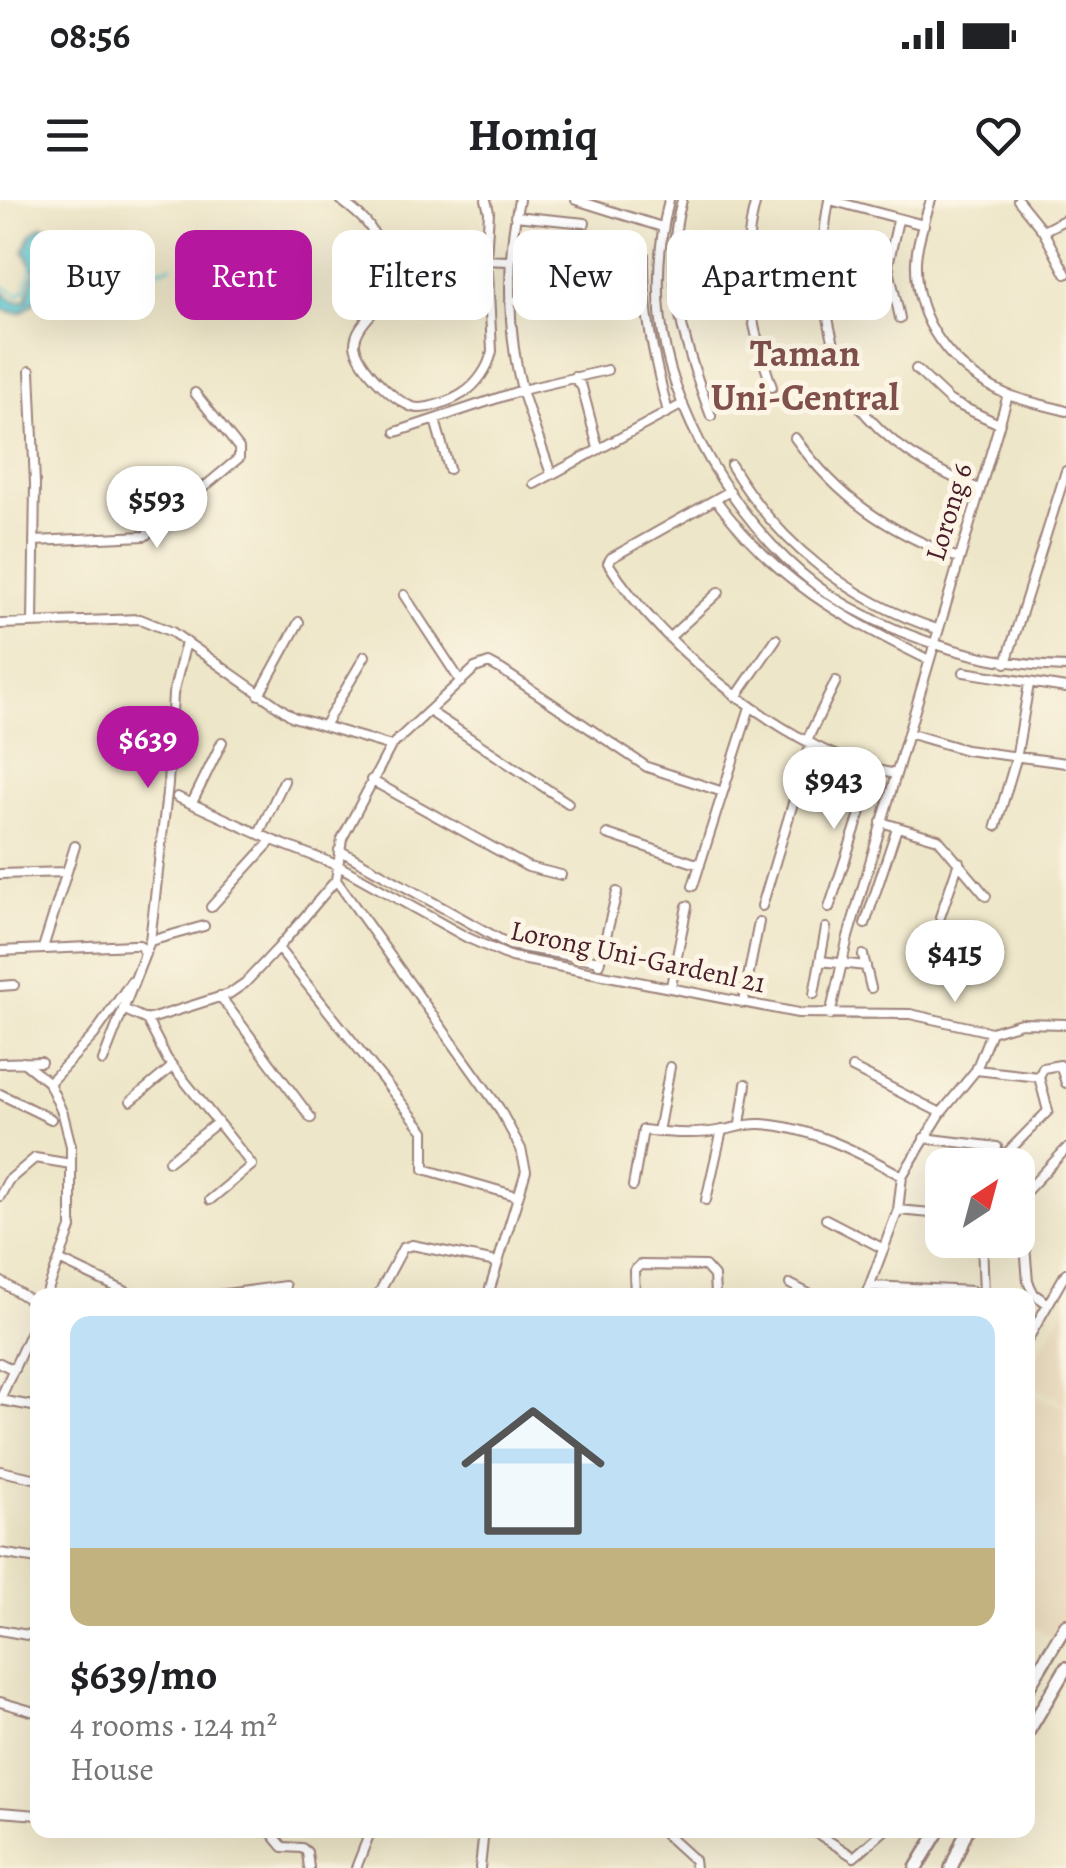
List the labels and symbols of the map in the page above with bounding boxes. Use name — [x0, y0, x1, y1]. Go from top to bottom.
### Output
district label: Taman Uni-Central — [711, 327, 899, 423]
street label: Lorong 6 — [916, 458, 982, 566]
pin: $593 — [98, 466, 216, 551]
pin: $639 — [89, 706, 207, 791]
pin: $943 — [775, 747, 893, 832]
street label: Lorong Uni-Gardenl 21 — [507, 911, 769, 1003]
pin: $415 — [896, 920, 1014, 1005]
north arrow — [925, 1148, 1035, 1258]

